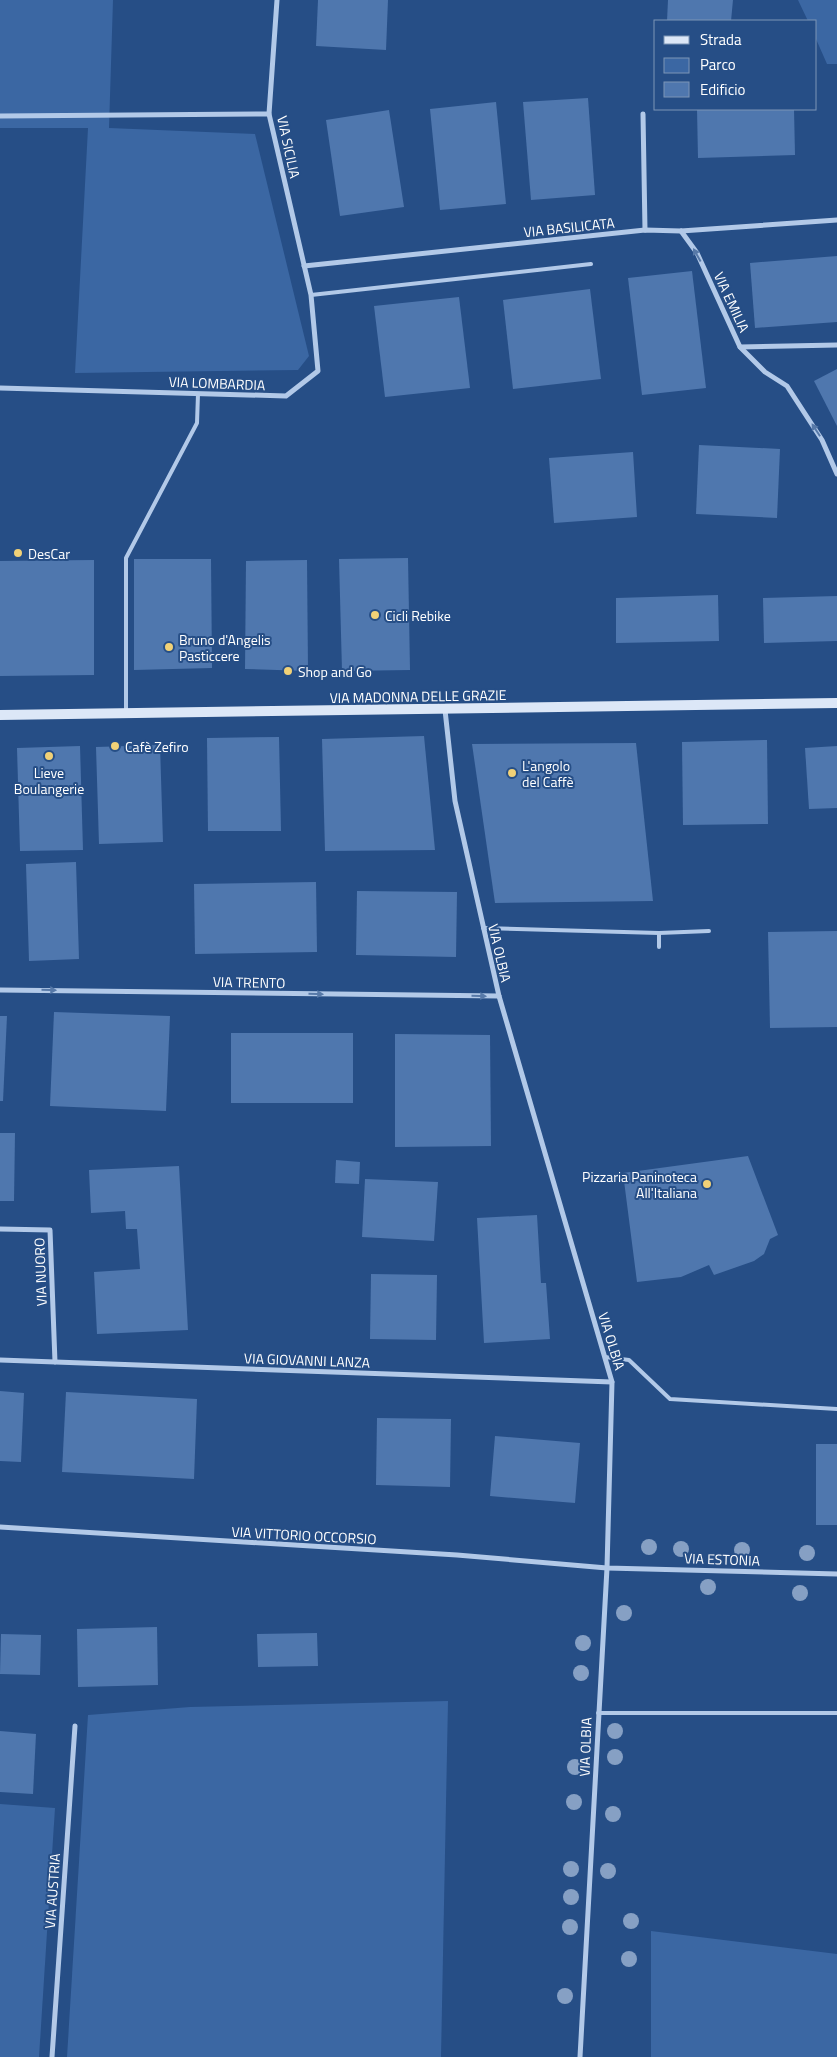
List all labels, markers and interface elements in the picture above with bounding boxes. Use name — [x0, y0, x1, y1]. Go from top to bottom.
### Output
legend — [654, 20, 817, 110]
text: Strada — [700, 28, 742, 51]
text: Parco — [700, 53, 736, 76]
text: Edificio — [700, 78, 745, 101]
street label: VIA SICILIA — [272, 114, 306, 181]
street label: VIA BASILICATA — [523, 212, 616, 242]
one-way arrow — [693, 249, 702, 262]
street label: VIA EMILIA — [709, 268, 755, 336]
street label: VIA LOMBARDIA — [168, 371, 266, 395]
one-way arrow — [811, 423, 821, 437]
place label: DesCar — [28, 543, 70, 564]
marker: DesCar — [12, 547, 24, 559]
place label: Cicli Rebike — [385, 605, 451, 626]
marker: Cicli Rebike — [369, 609, 381, 621]
place label: Bruno d'Angelis Pasticcere — [179, 629, 271, 666]
marker: Bruno d'Angelis Pasticcere — [163, 641, 175, 653]
place label: Shop and Go — [298, 661, 372, 682]
marker: Shop and Go — [282, 665, 294, 677]
street label: VIA MADONNA DELLE GRAZIE — [329, 684, 507, 708]
place label: Cafè Zefiro — [125, 736, 189, 757]
marker: Cafè Zefiro — [109, 740, 121, 752]
marker: Lieve Boulangerie — [43, 750, 55, 762]
place label: L'angolo del Caffè — [522, 755, 574, 792]
place label: Lieve Boulangerie — [14, 762, 84, 799]
marker: L'angolo del Caffè — [506, 767, 518, 779]
street label: VIA OLBIA — [483, 922, 517, 985]
street label: VIA TRENTO — [213, 971, 285, 993]
one-way arrow — [41, 986, 57, 994]
one-way arrow — [308, 990, 324, 998]
one-way arrow — [471, 992, 487, 1000]
place label: Pizzaria Paninoteca All'Italiana — [582, 1166, 697, 1203]
marker: Pizzaria Paninoteca All'Italiana — [701, 1178, 713, 1190]
street label: VIA NUORO — [28, 1237, 52, 1307]
street label: VIA OLBIA — [593, 1310, 631, 1373]
street label: VIA GIOVANNI LANZA — [244, 1347, 371, 1373]
street label: VIA VITTORIO OCCORSIO — [231, 1521, 377, 1549]
street label: VIA ESTONIA — [684, 1547, 761, 1571]
street label: VIA OLBIA — [573, 1716, 597, 1777]
street label: VIA AUSTRIA — [39, 1852, 65, 1929]

